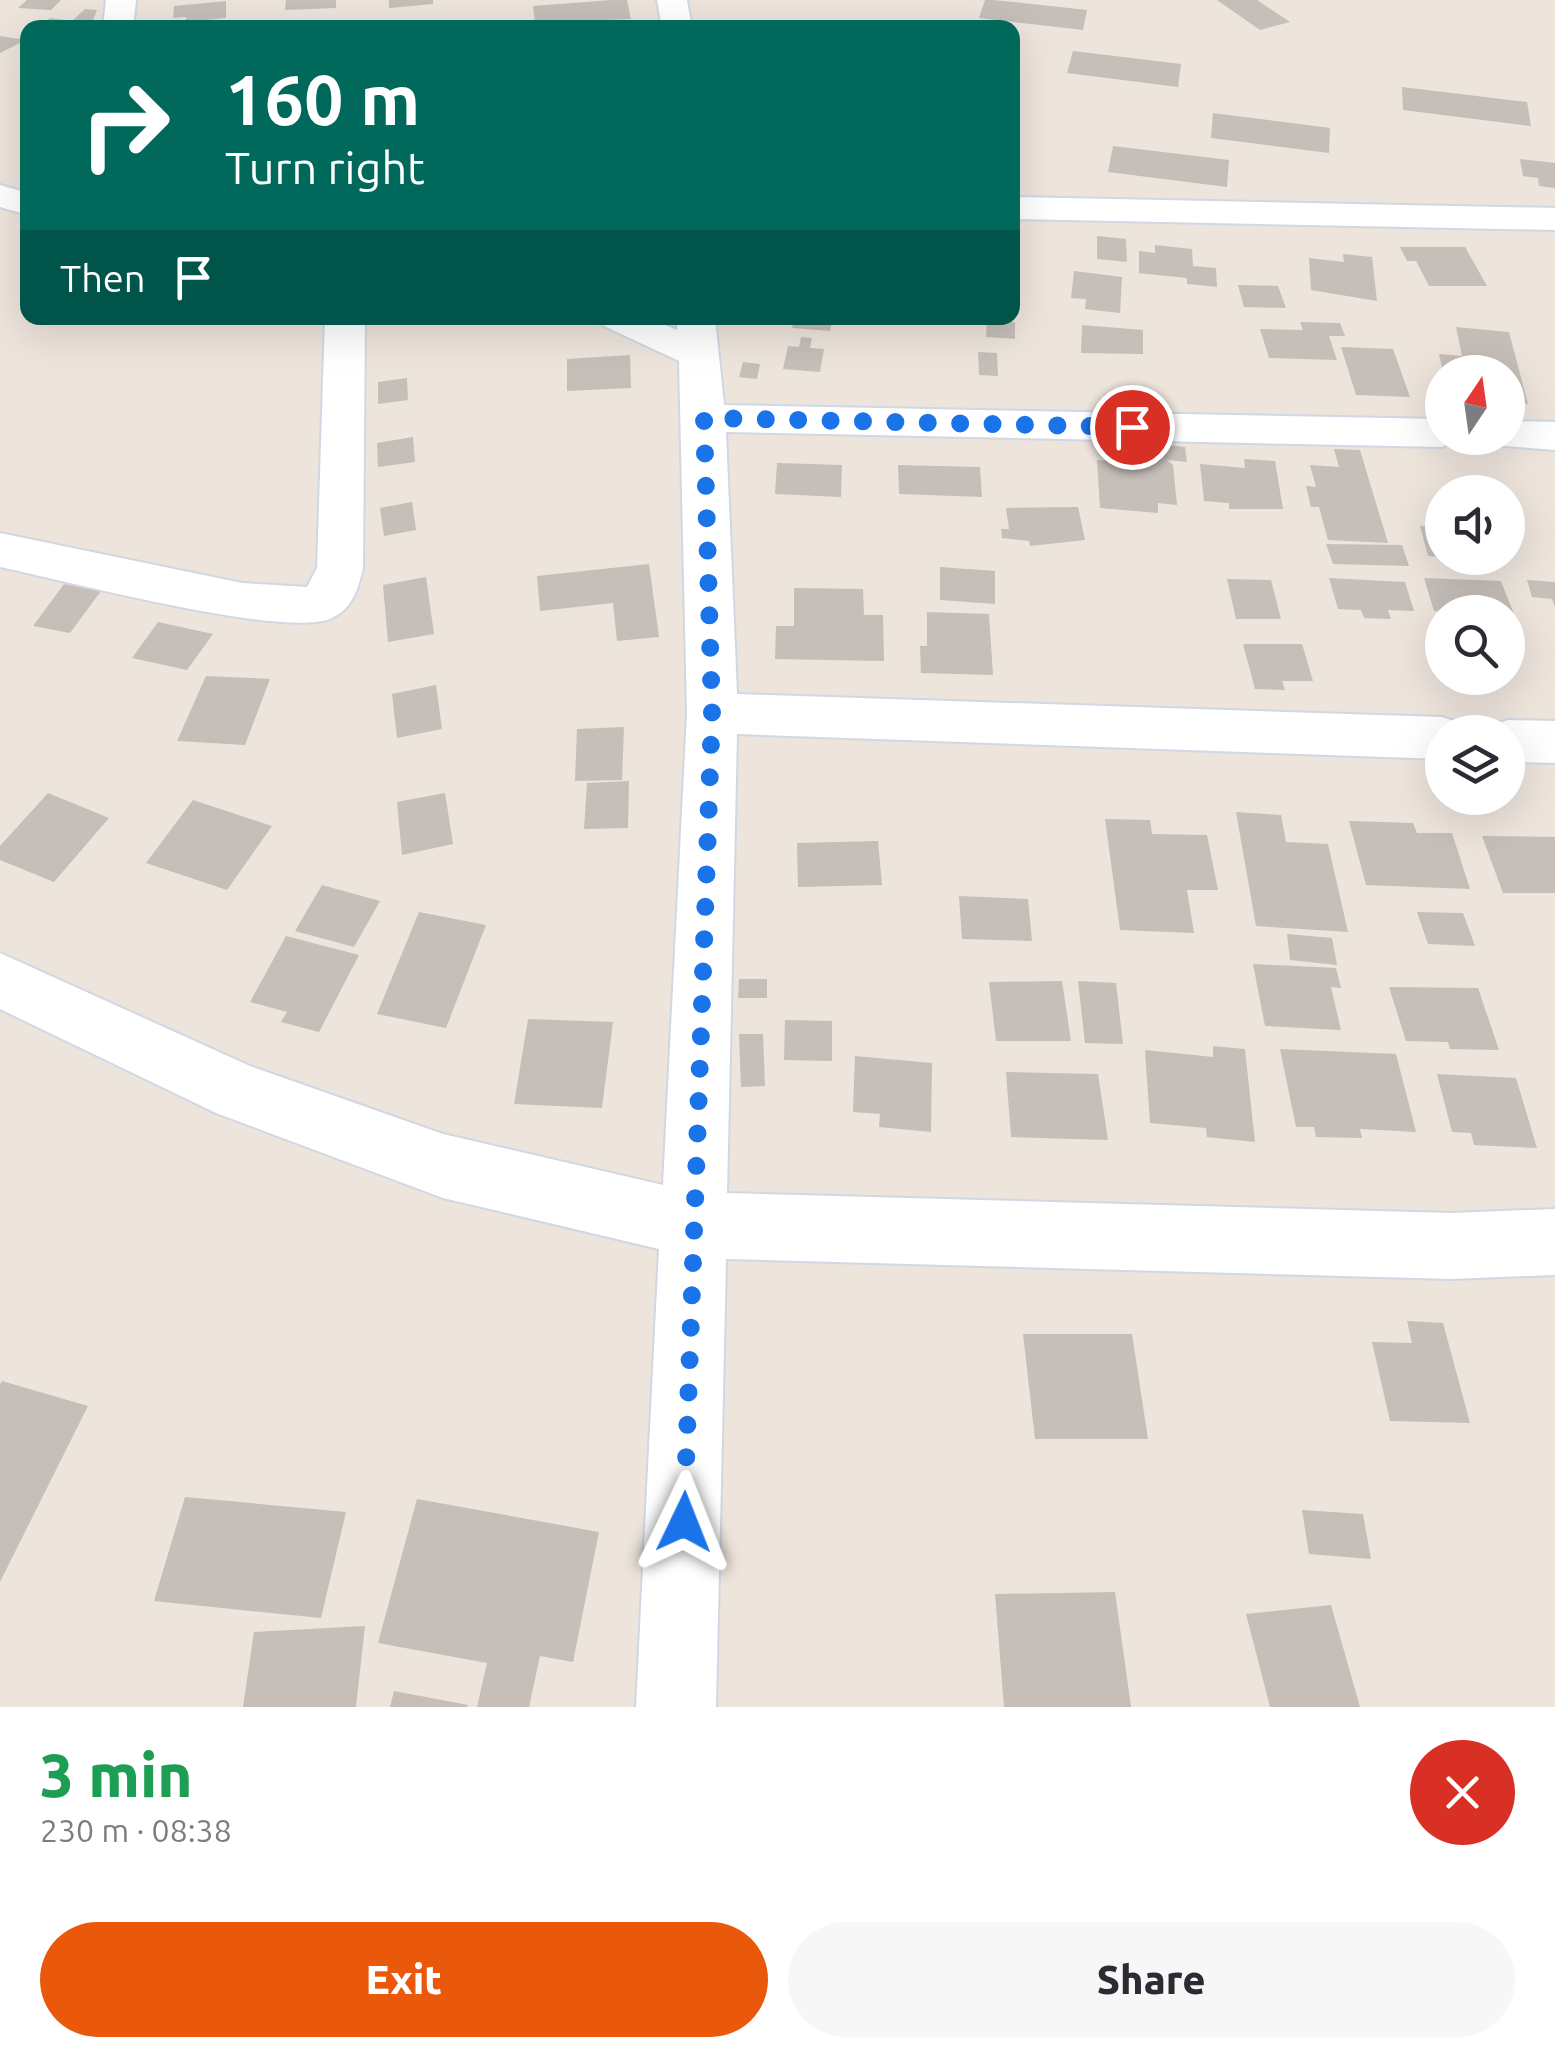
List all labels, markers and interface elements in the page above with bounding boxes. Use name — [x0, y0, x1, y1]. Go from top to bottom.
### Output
icon: right — [60, 60, 190, 190]
text: 160 m — [225, 60, 420, 138]
text: Turn right — [225, 142, 425, 193]
icon: arrive — [166, 250, 221, 305]
text: Then — [60, 257, 146, 299]
north arrow — [1425, 355, 1525, 455]
map controls — [1425, 355, 1525, 815]
pin — [1090, 385, 1175, 470]
icon: arrive — [1105, 400, 1160, 455]
button: sound — [1425, 475, 1525, 575]
button: search — [1425, 595, 1525, 695]
button: layers — [1425, 715, 1525, 815]
position arrow — [632, 1470, 736, 1574]
button: close — [1410, 1740, 1515, 1845]
text: 3 min — [40, 1741, 193, 1808]
text: 230 m · 08:38 — [40, 1812, 232, 1848]
button: Exit — [40, 1922, 768, 2037]
button: Share — [788, 1922, 1515, 2037]

